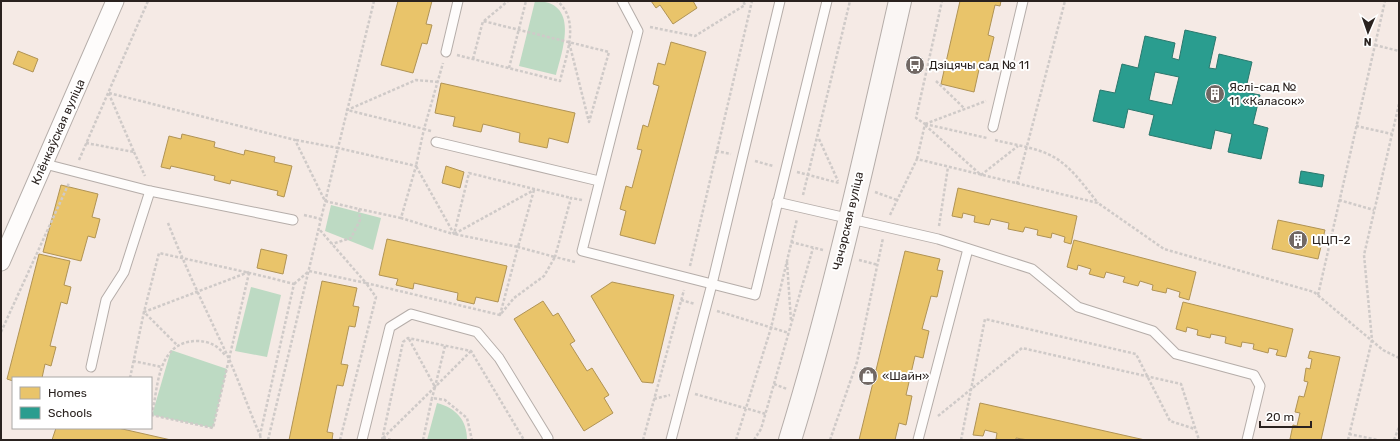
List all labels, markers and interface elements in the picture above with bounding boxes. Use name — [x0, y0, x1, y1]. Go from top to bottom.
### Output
north arrow — [1348, 12, 1388, 52]
text: N — [1363, 35, 1372, 48]
bus stop icon: Дзіцячы сад № 11 — [904, 54, 926, 76]
place label: Дзіцячы сад № 11 — [929, 58, 1029, 72]
street label: Клёнкаўская вуліца — [28, 77, 88, 187]
place label: Яслі-сад № 11 «Каласок» — [1229, 80, 1305, 108]
building icon: Яслі-сад № 11 «Каласок» — [1204, 83, 1226, 105]
street label: Чачэрская вуліца — [830, 170, 866, 272]
building icon: ЦЦП-2 — [1287, 229, 1309, 251]
place label: ЦЦП-2 — [1312, 233, 1350, 247]
shop icon: «Шайн» — [857, 365, 879, 387]
place label: «Шайн» — [882, 369, 929, 383]
legend — [12, 377, 152, 429]
text: Homes — [48, 386, 87, 400]
scale bar — [1260, 403, 1311, 429]
text: Schools — [48, 406, 92, 420]
text: 20 m — [1266, 410, 1294, 424]

